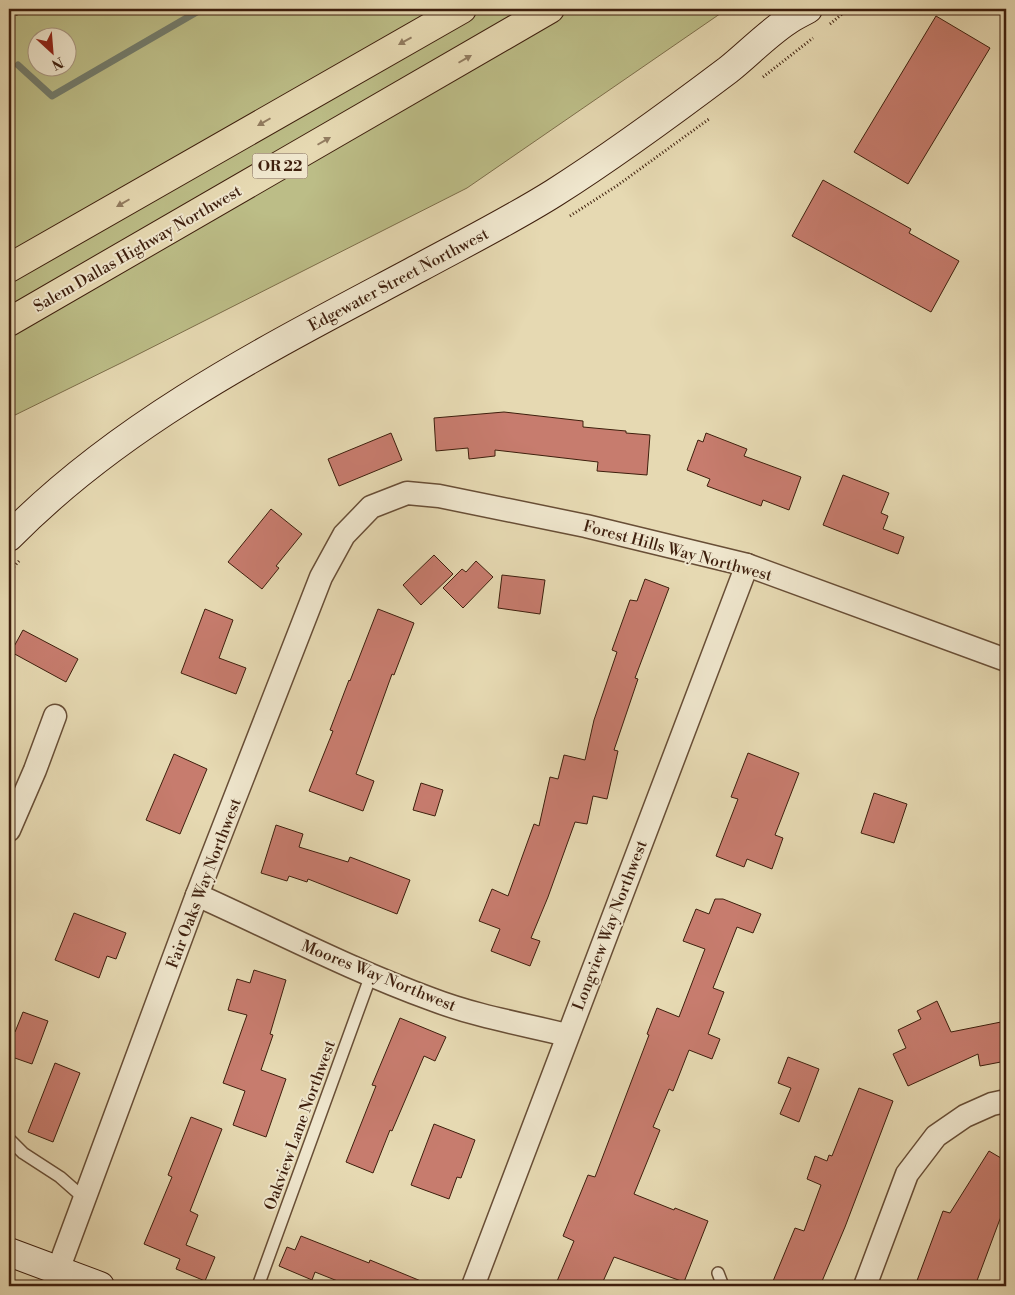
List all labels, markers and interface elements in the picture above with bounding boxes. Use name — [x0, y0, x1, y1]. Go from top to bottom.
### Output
north arrow — [28, 28, 78, 78]
one-way arrow — [398, 37, 411, 46]
text: N — [48, 52, 66, 73]
one-way arrow — [458, 55, 471, 64]
one-way arrow — [257, 117, 270, 126]
one-way arrow — [317, 136, 331, 145]
road number: OR 22 — [252, 154, 308, 178]
street label: Salem Dallas Highway Northwest — [30, 181, 245, 317]
one-way arrow — [116, 198, 129, 207]
street label: Edgewater Street Northwest — [305, 224, 492, 336]
street label: Forest Hills Way Northwest — [581, 516, 775, 586]
street label: Fair Oaks Way Northwest — [162, 795, 246, 971]
street label: Longview Way Northwest — [568, 837, 652, 1013]
street label: Moores Way Northwest — [298, 936, 459, 1016]
street label: Oakview Lane Northwest — [260, 1037, 340, 1213]

